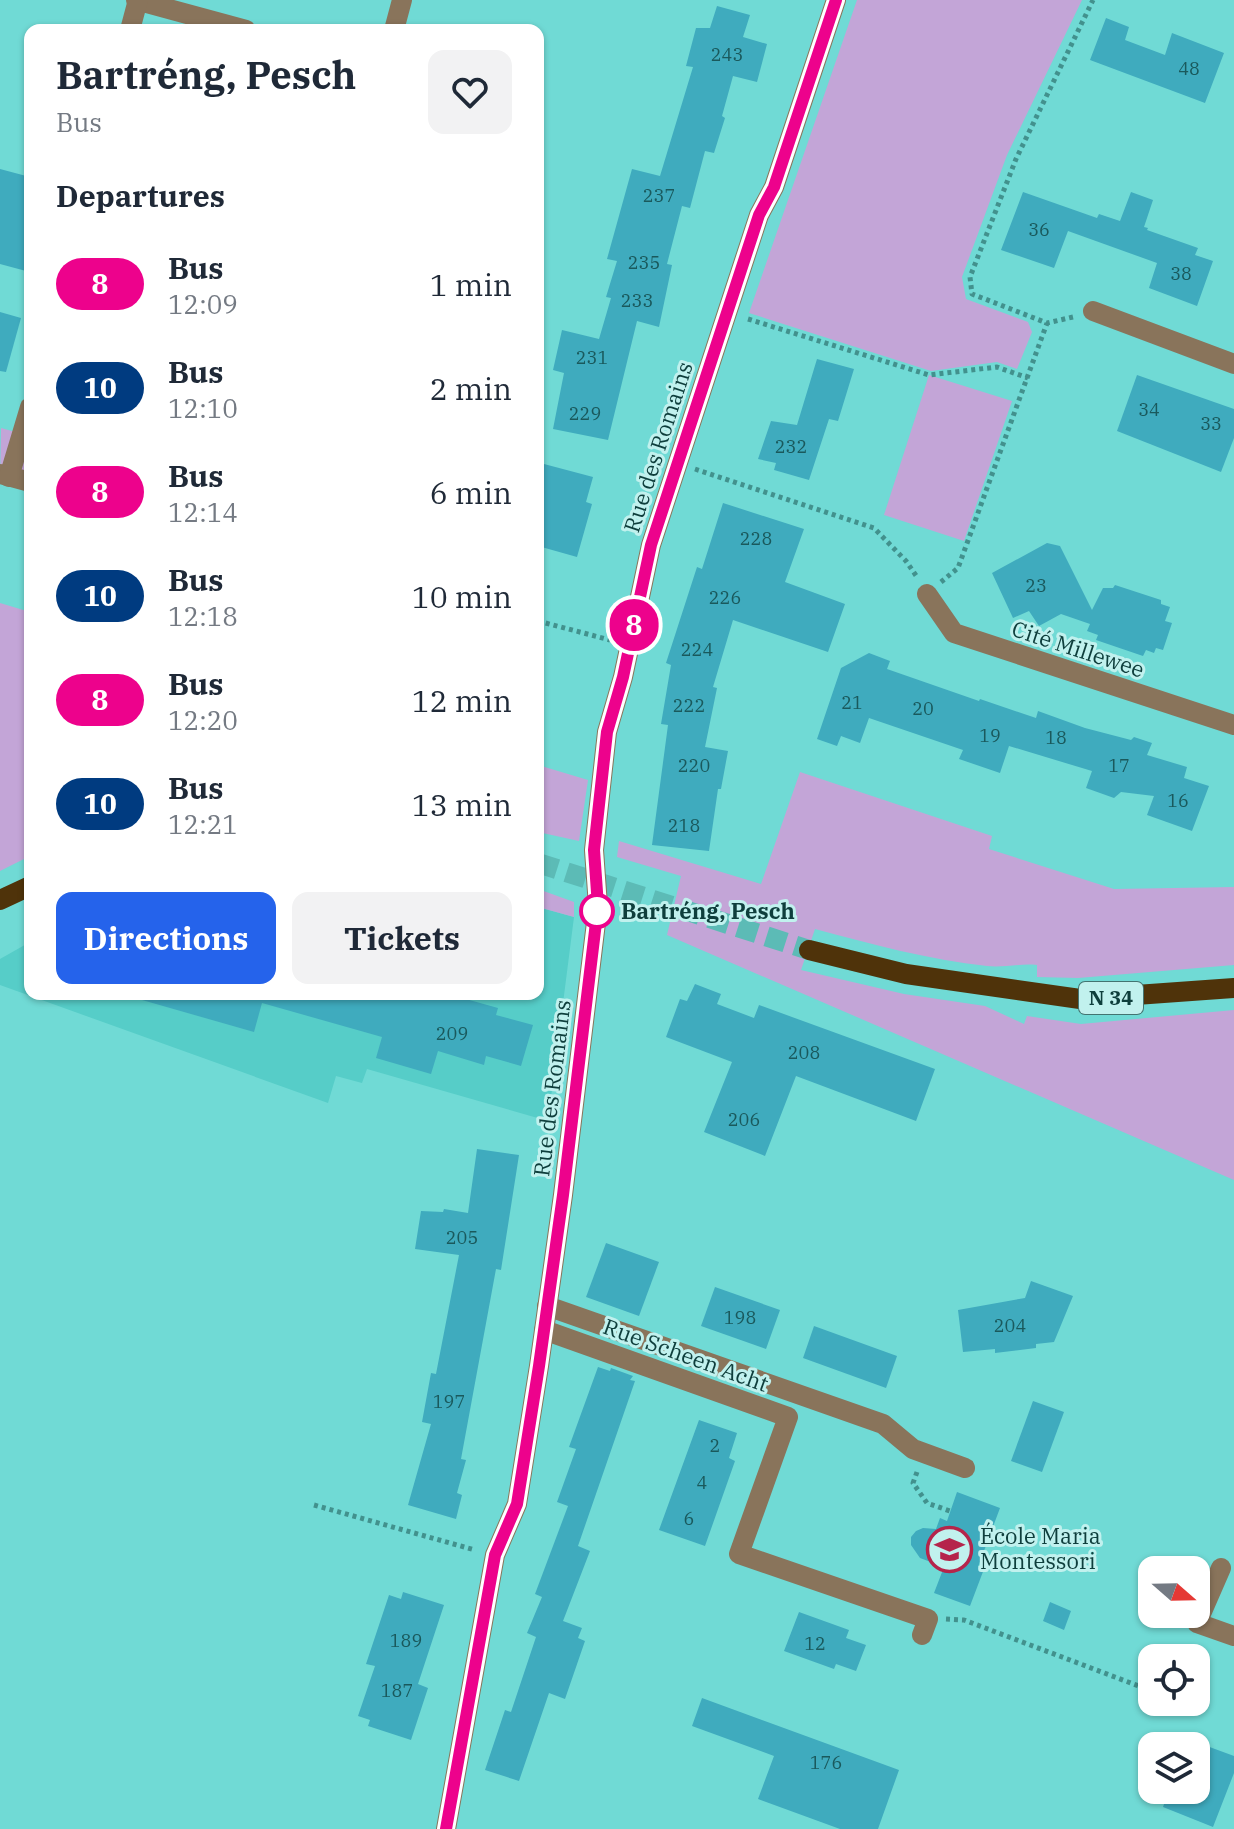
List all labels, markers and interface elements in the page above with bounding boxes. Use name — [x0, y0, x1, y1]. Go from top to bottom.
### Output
house number: 243 — [711, 43, 743, 66]
text: Bartréng, Pesch — [56, 50, 356, 99]
button: heart — [428, 50, 512, 134]
house number: 48 — [1178, 57, 1200, 80]
text: Bus — [56, 105, 102, 139]
text: Departures — [56, 176, 225, 215]
house number: 237 — [643, 184, 675, 207]
house number: 36 — [1028, 218, 1050, 241]
text: Bus — [168, 248, 223, 287]
house number: 235 — [628, 251, 660, 274]
house number: 38 — [1170, 262, 1192, 285]
text: 8 — [92, 265, 108, 302]
text: 1 min — [430, 265, 512, 304]
text: 12:09 — [168, 287, 238, 321]
house number: 233 — [621, 289, 653, 312]
house number: 231 — [576, 346, 608, 369]
text: Bus — [168, 352, 223, 391]
street label: Rue des Romains — [616, 358, 699, 536]
text: 10 — [83, 369, 117, 406]
text: 2 min — [430, 369, 512, 408]
text: 12:10 — [168, 391, 238, 425]
house number: 34 — [1138, 398, 1160, 421]
house number: 229 — [569, 402, 601, 425]
house number: 33 — [1200, 412, 1222, 435]
house number: 232 — [775, 435, 807, 458]
text: Bus — [168, 456, 223, 495]
text: 8 — [92, 473, 108, 510]
text: 6 min — [430, 473, 512, 512]
text: 12:14 — [168, 495, 238, 529]
house number: 228 — [740, 527, 772, 550]
text: Bus — [168, 560, 223, 599]
house number: 23 — [1025, 574, 1047, 597]
text: 10 — [83, 577, 117, 614]
text: 10 min — [412, 577, 512, 616]
house number: 226 — [709, 586, 741, 609]
text: 12:18 — [168, 599, 238, 633]
line badge: 8 — [608, 599, 660, 651]
text: 8 — [626, 606, 642, 643]
street label: Cité Millewee — [1008, 613, 1148, 684]
house number: 224 — [681, 638, 713, 661]
text: Bus — [168, 664, 223, 703]
text: 8 — [92, 681, 108, 718]
text: 12 min — [412, 681, 512, 720]
house number: 21 — [841, 691, 863, 714]
house number: 222 — [673, 694, 705, 717]
house number: 20 — [912, 697, 934, 720]
text: 12:20 — [168, 703, 238, 737]
house number: 19 — [979, 724, 1001, 747]
house number: 18 — [1045, 726, 1067, 749]
house number: 220 — [678, 754, 710, 777]
house number: 17 — [1108, 754, 1130, 777]
text: Bus — [168, 768, 223, 807]
text: 10 — [83, 785, 117, 822]
text: 13 min — [412, 785, 512, 824]
house number: 16 — [1167, 789, 1189, 812]
text: 12:21 — [168, 807, 238, 841]
house number: 218 — [668, 814, 700, 837]
button: Directions — [56, 892, 276, 984]
button: Tickets — [292, 892, 512, 984]
marker: Bartréng, Pesch — [580, 894, 614, 928]
place label: Bartréng, Pesch — [621, 896, 795, 925]
road number: N 34 — [1079, 982, 1143, 1014]
street label: Rue des Romains — [526, 998, 577, 1178]
house number: 209 — [436, 1022, 468, 1045]
house number: 208 — [788, 1041, 820, 1064]
house number: 206 — [728, 1108, 760, 1131]
house number: 205 — [446, 1226, 478, 1249]
house number: 198 — [724, 1306, 756, 1329]
street label: Rue Scheen Acht — [600, 1311, 773, 1398]
house number: 204 — [994, 1314, 1026, 1337]
house number: 197 — [433, 1390, 465, 1413]
house number: 2 — [710, 1434, 720, 1457]
house number: 4 — [697, 1471, 707, 1494]
house number: 6 — [684, 1507, 694, 1530]
place label: École Maria Montessori — [980, 1521, 1101, 1575]
school or university icon: École Maria Montessori — [925, 1525, 973, 1573]
north arrow — [1138, 1556, 1210, 1628]
map controls — [1138, 1556, 1210, 1804]
house number: 189 — [390, 1629, 422, 1652]
house number: 12 — [804, 1632, 826, 1655]
button: locate — [1138, 1644, 1210, 1716]
house number: 187 — [381, 1679, 413, 1702]
button: layers — [1138, 1732, 1210, 1804]
house number: 176 — [810, 1751, 842, 1774]

